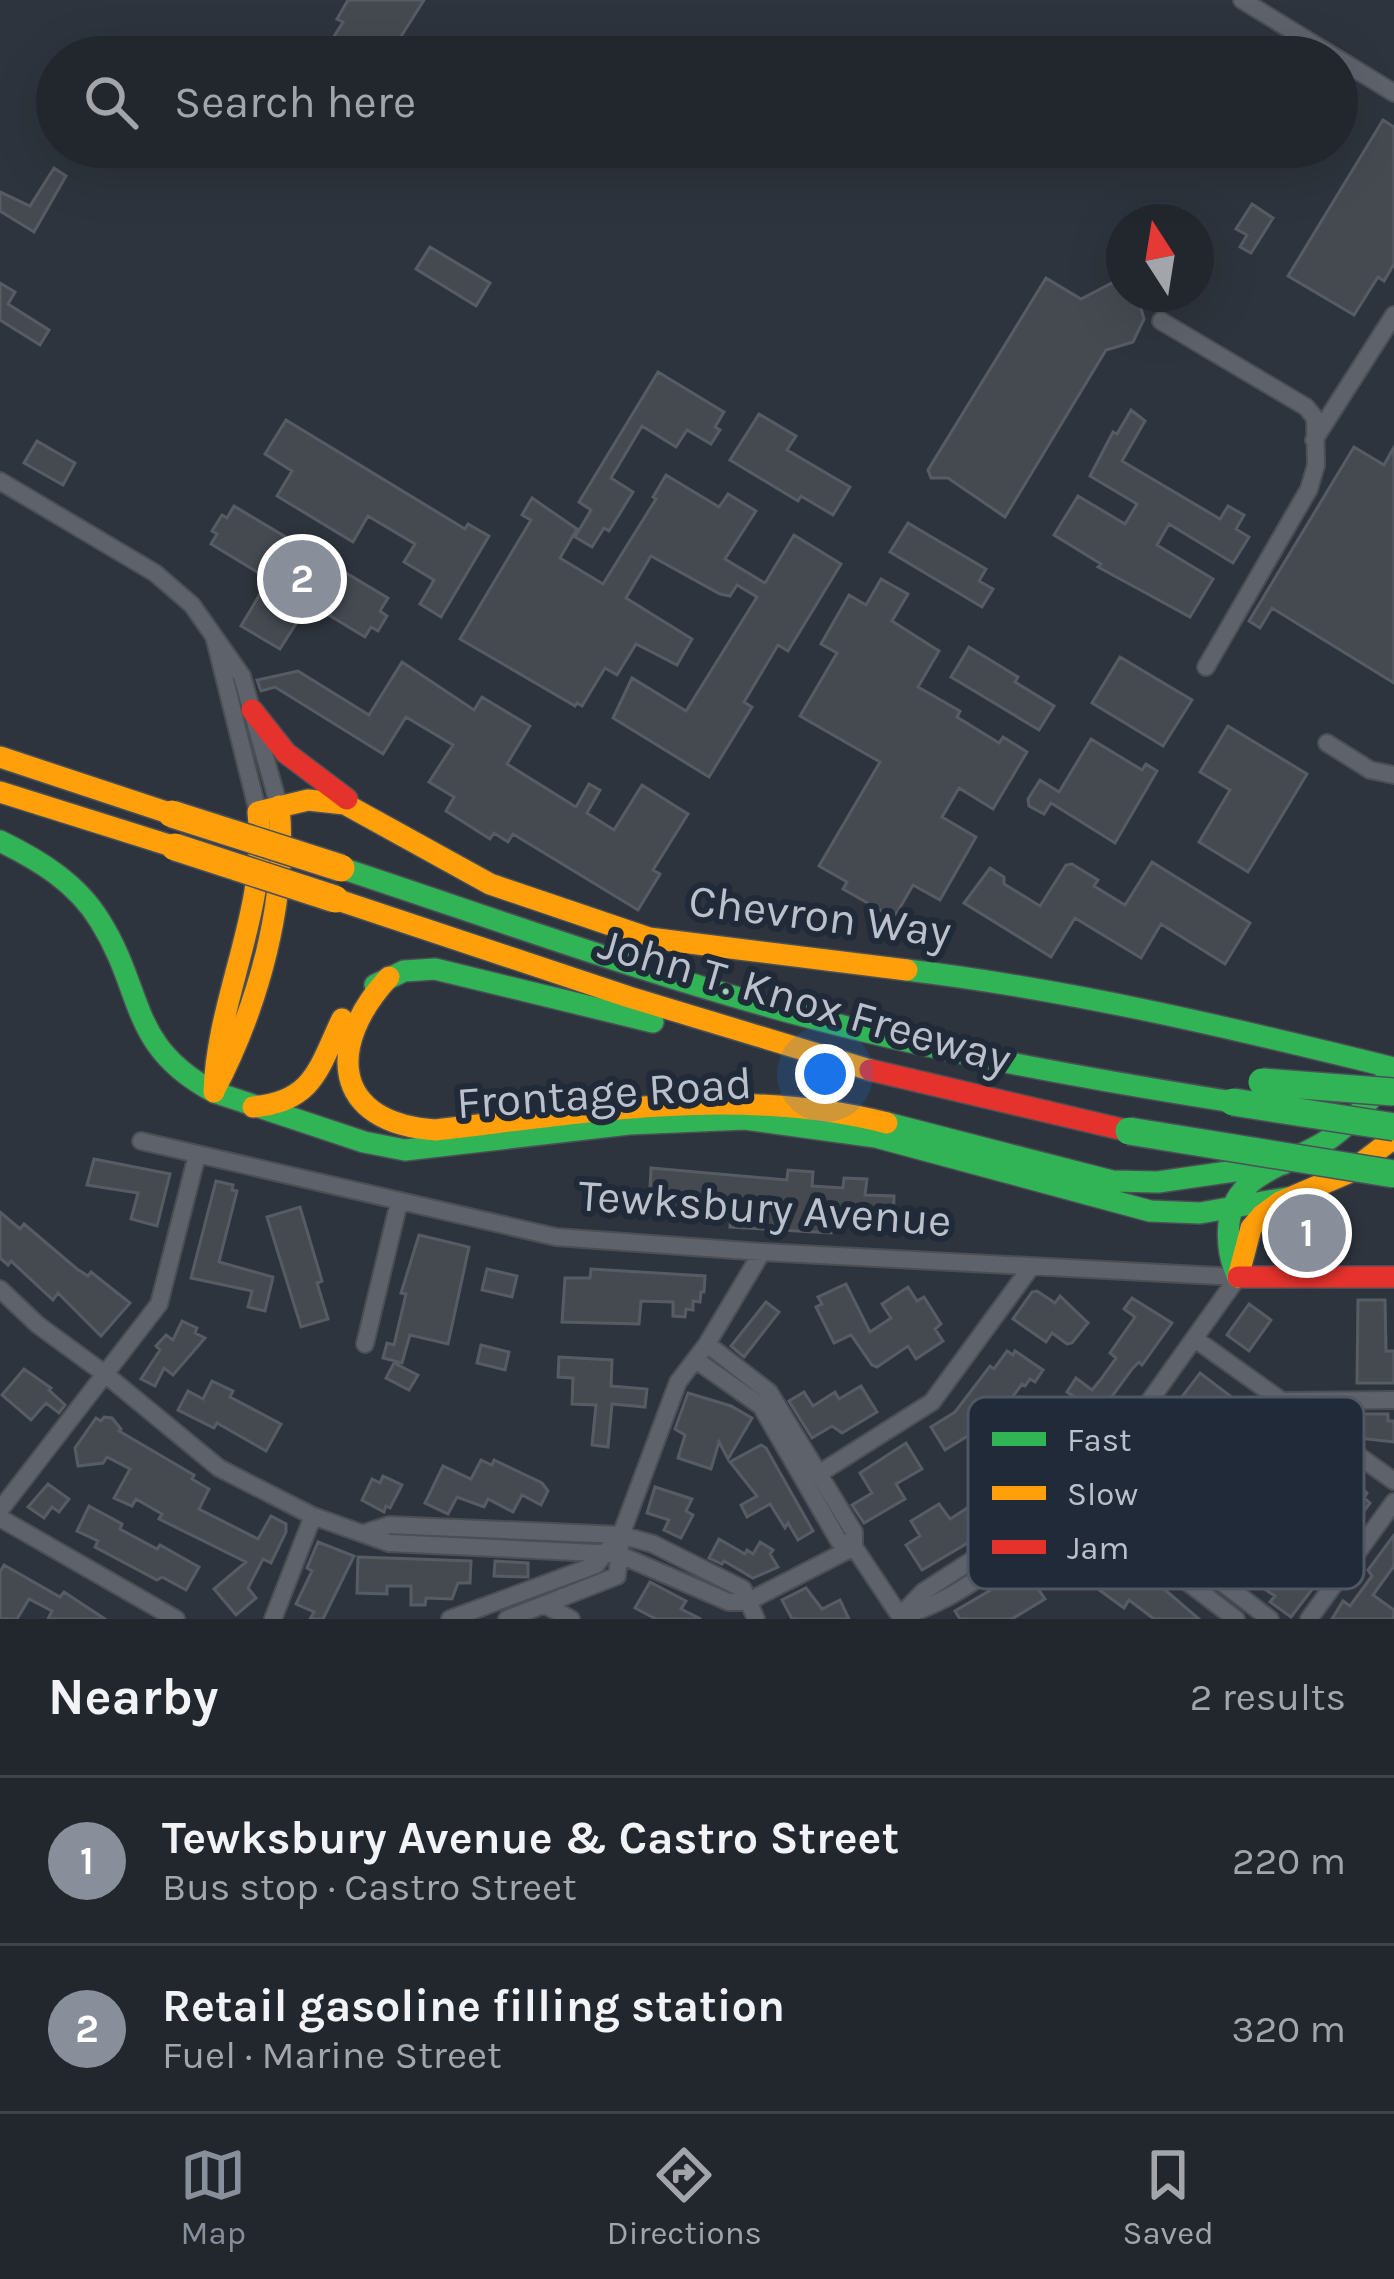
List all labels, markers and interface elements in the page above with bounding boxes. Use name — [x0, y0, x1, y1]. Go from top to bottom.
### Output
search box — [36, 36, 1358, 168]
icon: search — [78, 69, 144, 135]
text: Search here — [174, 76, 416, 128]
north arrow — [1106, 204, 1214, 312]
pin: 2 — [263, 534, 341, 624]
street label: Chevron Way — [686, 874, 954, 959]
street label: John T. Knox Freeway — [593, 917, 1017, 1086]
your location — [795, 1044, 855, 1104]
street label: Frontage Road — [455, 1057, 754, 1130]
street label: Tewksbury Avenue — [577, 1169, 953, 1248]
pin: 1 — [1268, 1188, 1346, 1278]
legend — [968, 1397, 1364, 1589]
text: Fast — [1067, 1421, 1131, 1459]
text: Slow — [1067, 1475, 1138, 1513]
text: Jam — [1067, 1529, 1129, 1567]
text: Nearby — [48, 1667, 218, 1727]
text: 2 results — [1190, 1674, 1346, 1720]
text: Tewksbury Avenue & Castro Street — [162, 1812, 899, 1864]
text: 1 — [80, 1838, 94, 1884]
text: 220 m — [1232, 1838, 1346, 1884]
text: Bus stop · Castro Street — [162, 1864, 577, 1910]
text: Retail gasoline filling station — [162, 1980, 785, 2032]
text: 2 — [75, 2006, 99, 2052]
text: 320 m — [1231, 2006, 1346, 2052]
text: Fuel · Marine Street — [162, 2032, 502, 2078]
tab: Map — [180, 2142, 246, 2252]
tab: Directions — [607, 2142, 762, 2252]
tab: Saved — [1123, 2142, 1214, 2252]

